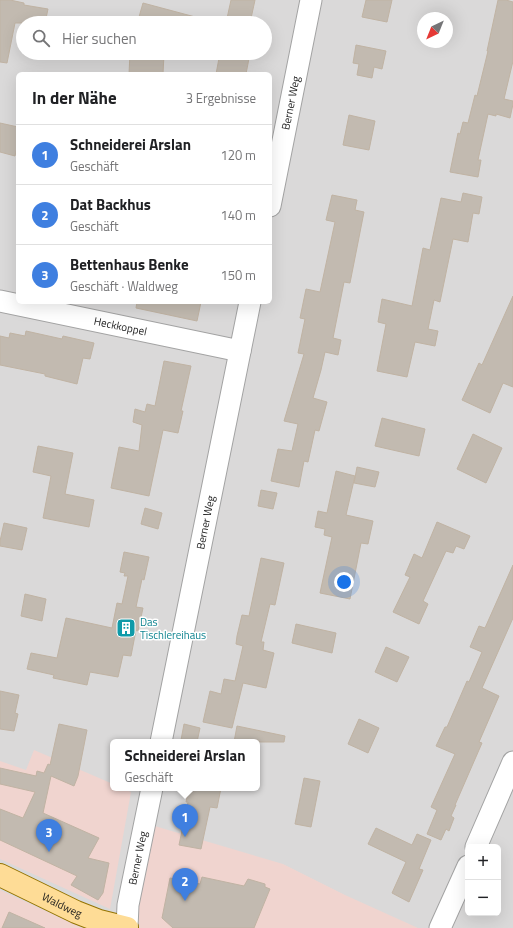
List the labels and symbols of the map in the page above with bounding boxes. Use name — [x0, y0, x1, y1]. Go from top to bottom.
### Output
north arrow — [417, 12, 453, 48]
street label: Berner Weg — [277, 74, 304, 131]
street label: Heckkoppel — [92, 313, 148, 339]
street label: Berner Weg — [192, 494, 219, 551]
your location — [334, 572, 354, 592]
place label: Das Tischlereihaus — [140, 614, 206, 643]
building icon: Das Tischlereihaus — [115, 617, 137, 639]
pin: 1 — [172, 804, 198, 837]
pin: 3 — [36, 819, 62, 852]
street label: Berner Weg — [124, 829, 151, 886]
pin: 2 — [172, 868, 198, 901]
street label: Waldweg — [39, 889, 85, 922]

